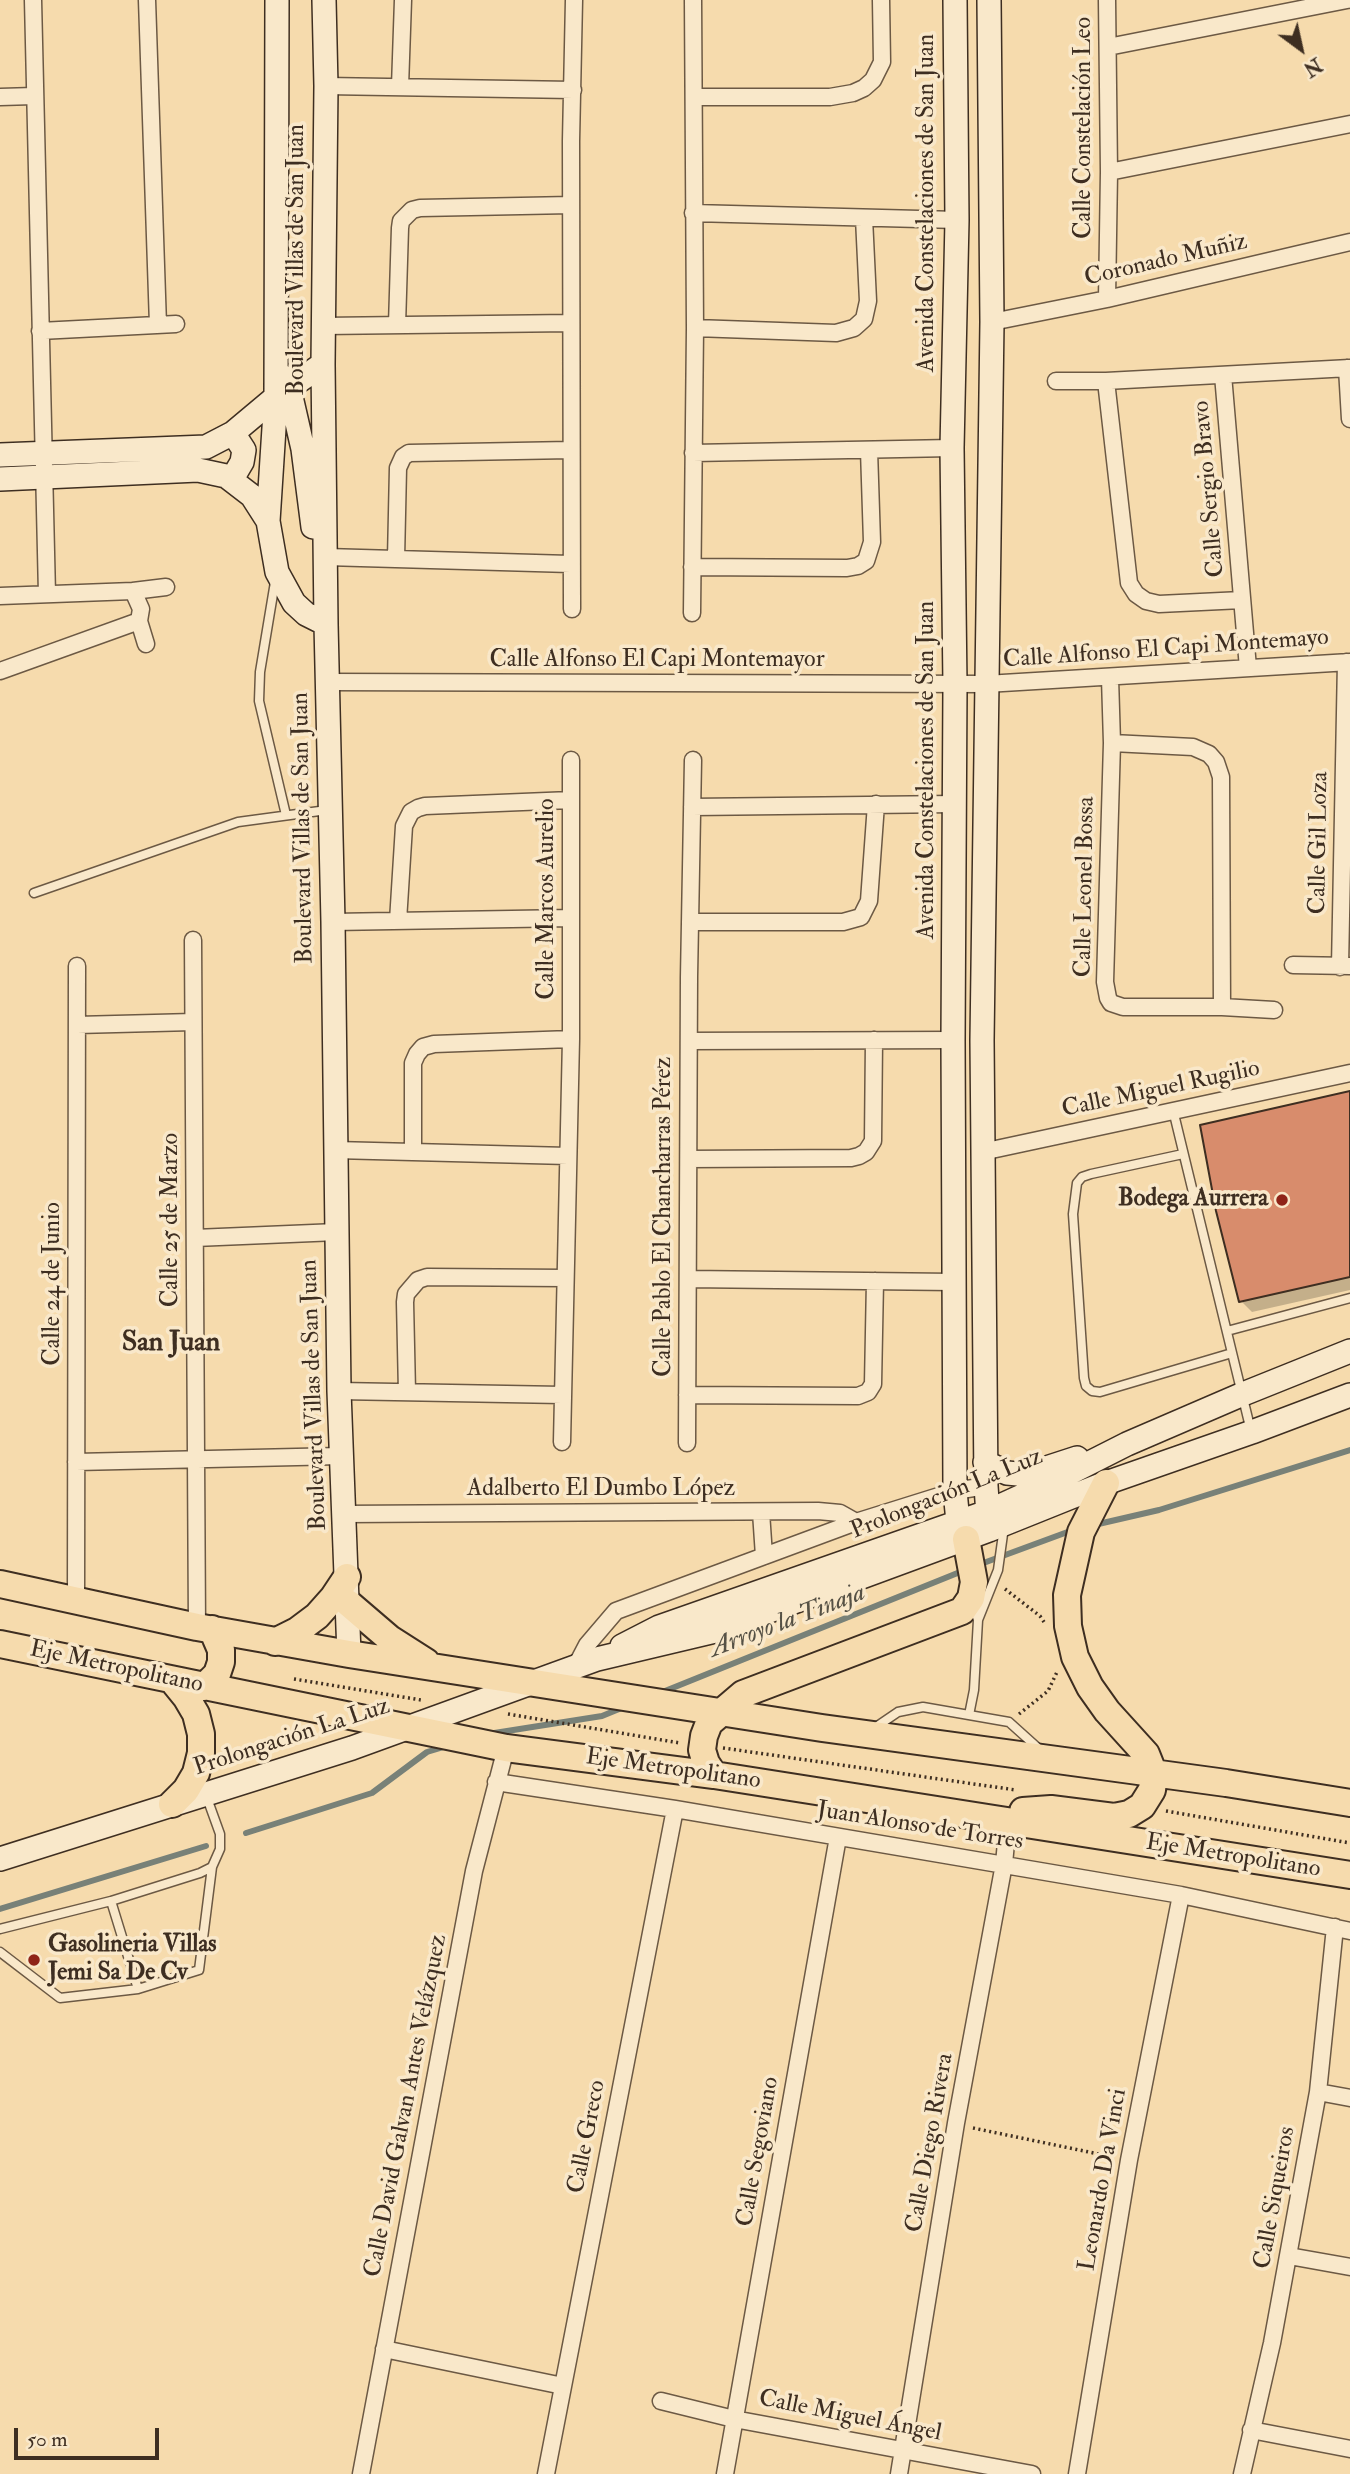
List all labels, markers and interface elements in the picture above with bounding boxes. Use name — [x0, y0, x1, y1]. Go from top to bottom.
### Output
north arrow — [1266, 14, 1336, 84]
street label: Calle Constelación Leo — [1071, 17, 1099, 239]
street label: Avenida Constelaciones de San Juan — [914, 34, 942, 372]
text: N — [1299, 52, 1326, 81]
street label: Boulevard Villas de San Juan — [284, 124, 312, 396]
street label: Coronado Muñiz — [1082, 228, 1250, 294]
street label: Calle Sergio Bravo — [1188, 399, 1232, 579]
street label: Avenida Constelaciones de San Juan — [914, 601, 942, 939]
street label: Calle Alfonso El Capi Montemayo — [1002, 624, 1330, 676]
street label: Calle Alfonso El Capi Montemayor — [489, 647, 825, 675]
street label: Boulevard Villas de San Juan — [287, 692, 321, 964]
street label: Calle Gil Loza — [1304, 771, 1336, 915]
street label: Calle Leonel Bossa — [1070, 796, 1102, 978]
street label: Calle Marcos Aurelio — [534, 798, 562, 1000]
street label: Calle Miguel Rugilio — [1059, 1055, 1263, 1125]
street label: Calle Pablo El Chancharras Pérez — [651, 1057, 679, 1377]
street label: Calle 25 de Marzo — [158, 1133, 186, 1307]
place label: Bodega Aurrera — [1118, 1186, 1268, 1214]
marker: Bodega Aurrera — [1274, 1192, 1290, 1208]
street label: Calle 24 de Junio — [40, 1202, 68, 1366]
street label: Boulevard Villas de San Juan — [296, 1259, 334, 1531]
district label: San Juan — [122, 1327, 220, 1361]
street label: Prolongación La Luz — [847, 1443, 1047, 1547]
street label: Adalberto El Dumbo López — [467, 1476, 735, 1504]
water label: Arroyo la Tinaja — [706, 1578, 870, 1666]
street label: Eje Metropolitano — [27, 1636, 205, 1700]
street label: Prolongación La Luz — [190, 1693, 394, 1783]
street label: Eje Metropolitano — [584, 1743, 762, 1797]
street label: Juan Alonso de Torres — [815, 1796, 1025, 1858]
street label: Eje Metropolitano — [1144, 1829, 1322, 1885]
place label: Gasolineria Villas Jemi Sa De Cv — [48, 1932, 217, 1988]
street label: Calle David Galvan Antes Velázquez — [360, 1932, 454, 2280]
marker: Gasolineria Villas Jemi Sa De Cv — [26, 1952, 42, 1968]
street label: Calle Diego Rivera — [901, 2051, 961, 2235]
street label: Calle Segoviano — [732, 2075, 786, 2229]
street label: Calle Greco — [563, 2078, 613, 2196]
street label: Leonardo Da Vinci — [1074, 2087, 1134, 2273]
street label: Calle Siqueiros — [1249, 2125, 1303, 2271]
street label: Calle Miguel Ángel — [756, 2385, 944, 2449]
scale bar — [18, 2414, 163, 2458]
text: 50 m — [27, 2426, 68, 2453]

